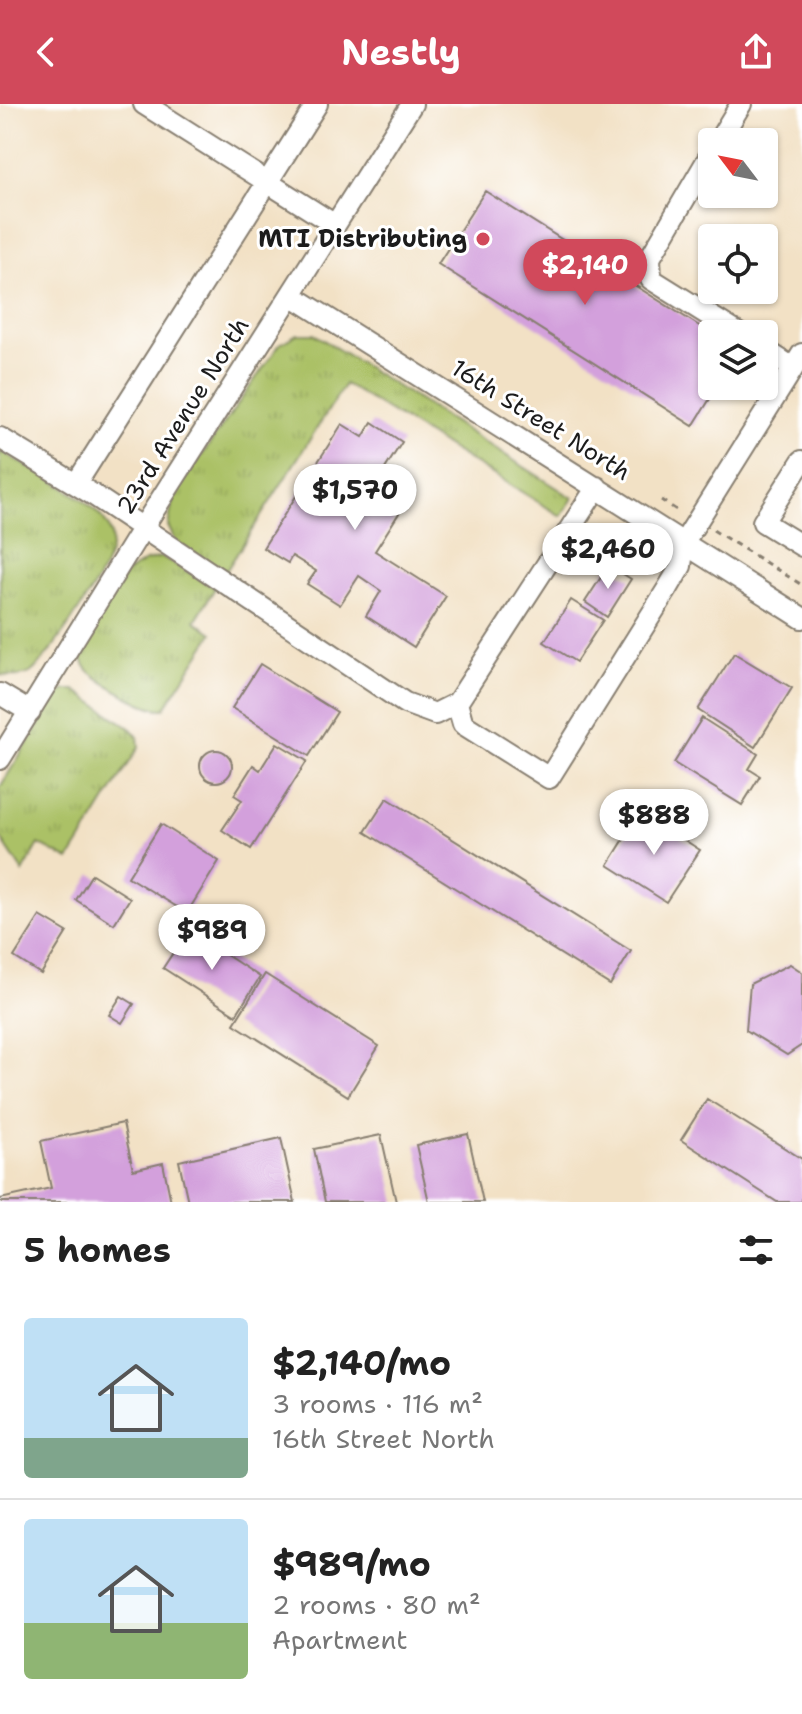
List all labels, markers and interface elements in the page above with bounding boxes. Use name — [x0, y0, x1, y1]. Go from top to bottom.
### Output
text: Nestly — [341, 28, 461, 77]
icon: back — [24, 30, 68, 74]
icon: share — [734, 30, 778, 74]
north arrow — [698, 128, 778, 208]
map controls — [698, 128, 778, 400]
place label: MTI Distributing — [258, 223, 467, 255]
button: locate — [698, 224, 778, 304]
marker: MTI Distributing — [474, 230, 492, 248]
pin: $2,140 — [520, 239, 650, 307]
text: $2,140 — [541, 247, 629, 282]
street label: 23rd Avenue North — [109, 312, 257, 520]
button: layers — [698, 320, 778, 400]
street label: 16th Street North — [445, 352, 637, 488]
pin: $1,570 — [290, 464, 420, 532]
text: $1,570 — [312, 472, 398, 507]
pin: $2,460 — [543, 523, 673, 591]
text: $2,460 — [560, 531, 656, 566]
pin: $888 — [607, 789, 701, 857]
text: $888 — [618, 797, 690, 832]
pin: $989 — [165, 904, 259, 972]
text: $989 — [176, 912, 248, 947]
text: 5 homes — [24, 1227, 171, 1273]
icon: filters — [734, 1228, 778, 1272]
text: $2,140/mo — [272, 1340, 451, 1386]
icon: home — [88, 1350, 184, 1446]
text: 3 rooms · 116 m² — [272, 1386, 483, 1421]
text: 16th Street North — [272, 1421, 495, 1456]
text: $989/mo — [272, 1541, 431, 1587]
icon: home — [88, 1551, 184, 1647]
text: 2 rooms · 80 m² — [272, 1587, 481, 1622]
text: Apartment — [272, 1622, 408, 1657]

